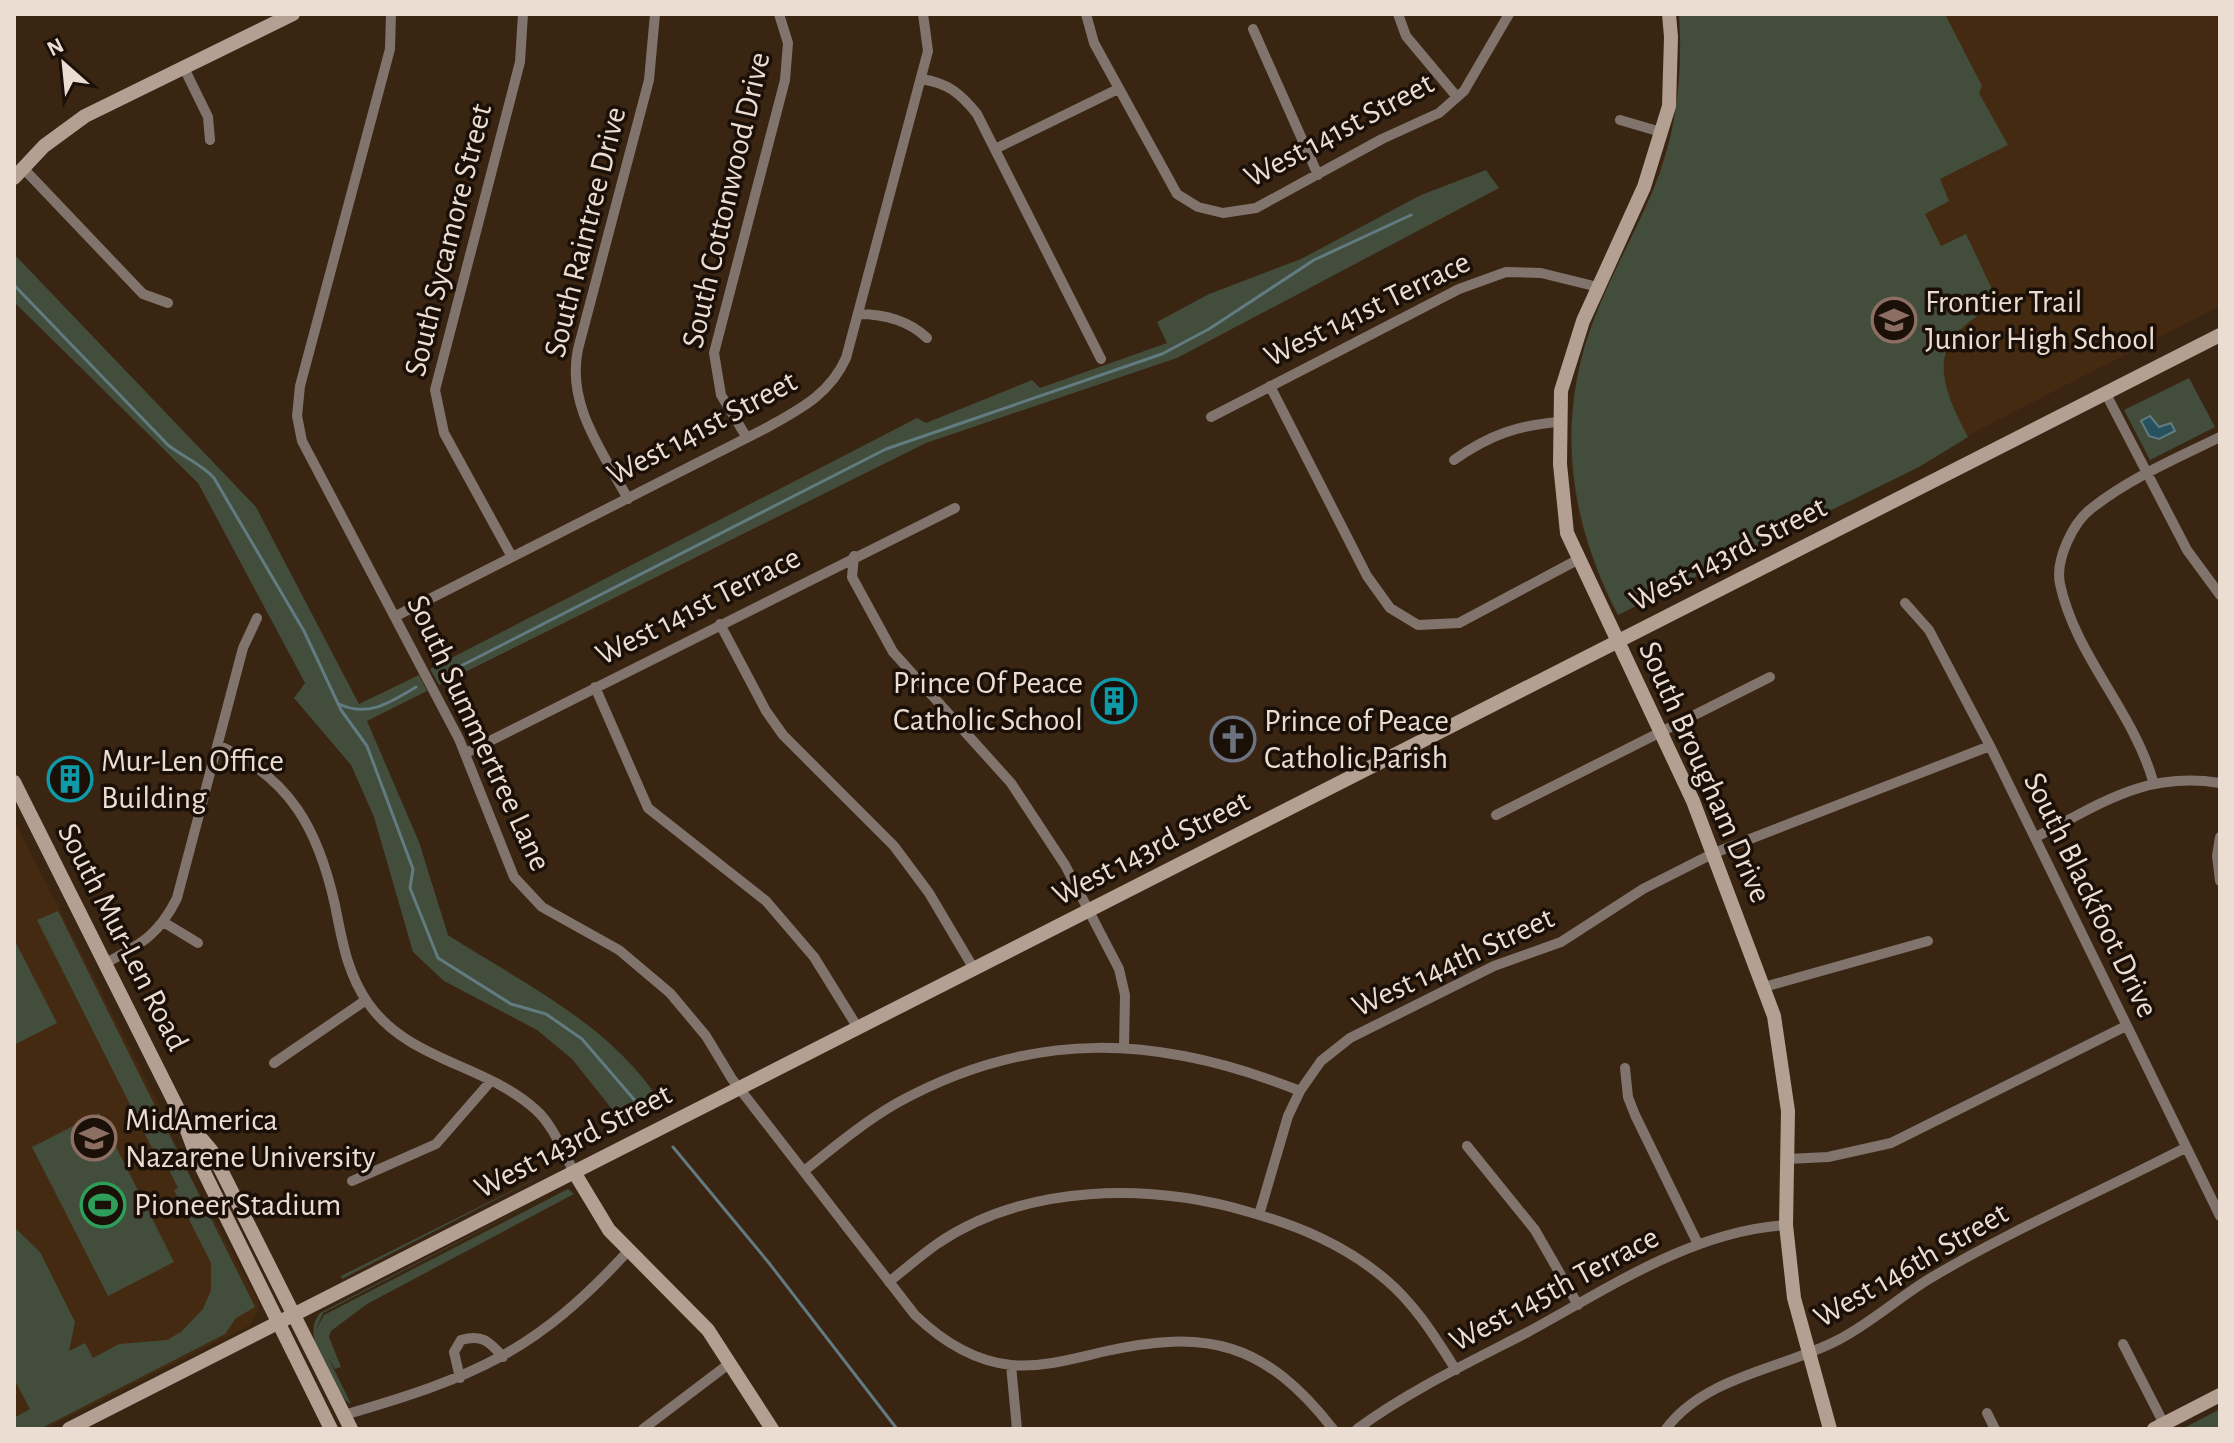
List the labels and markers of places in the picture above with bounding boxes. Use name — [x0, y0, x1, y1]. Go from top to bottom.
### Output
place label: Frontier Trail Junior High School — [1925, 286, 2156, 355]
school or university icon: Frontier Trail Junior High School — [1870, 296, 1918, 344]
place label: Prince Of Peace Catholic School — [893, 667, 1083, 736]
building icon: Prince Of Peace Catholic School — [1090, 677, 1138, 725]
place label: Prince of Peace Catholic Parish — [1264, 705, 1449, 774]
church icon: Prince of Peace Catholic Parish — [1209, 715, 1257, 763]
place label: Mur-Len Office Building — [101, 745, 284, 814]
building icon: Mur-Len Office Building — [46, 755, 94, 803]
place label: MidAmerica Nazarene University — [125, 1104, 376, 1173]
school or university icon: MidAmerica Nazarene University — [70, 1114, 118, 1162]
sports icon: Pioneer Stadium — [79, 1181, 127, 1229]
place label: Pioneer Stadium — [134, 1189, 341, 1221]

